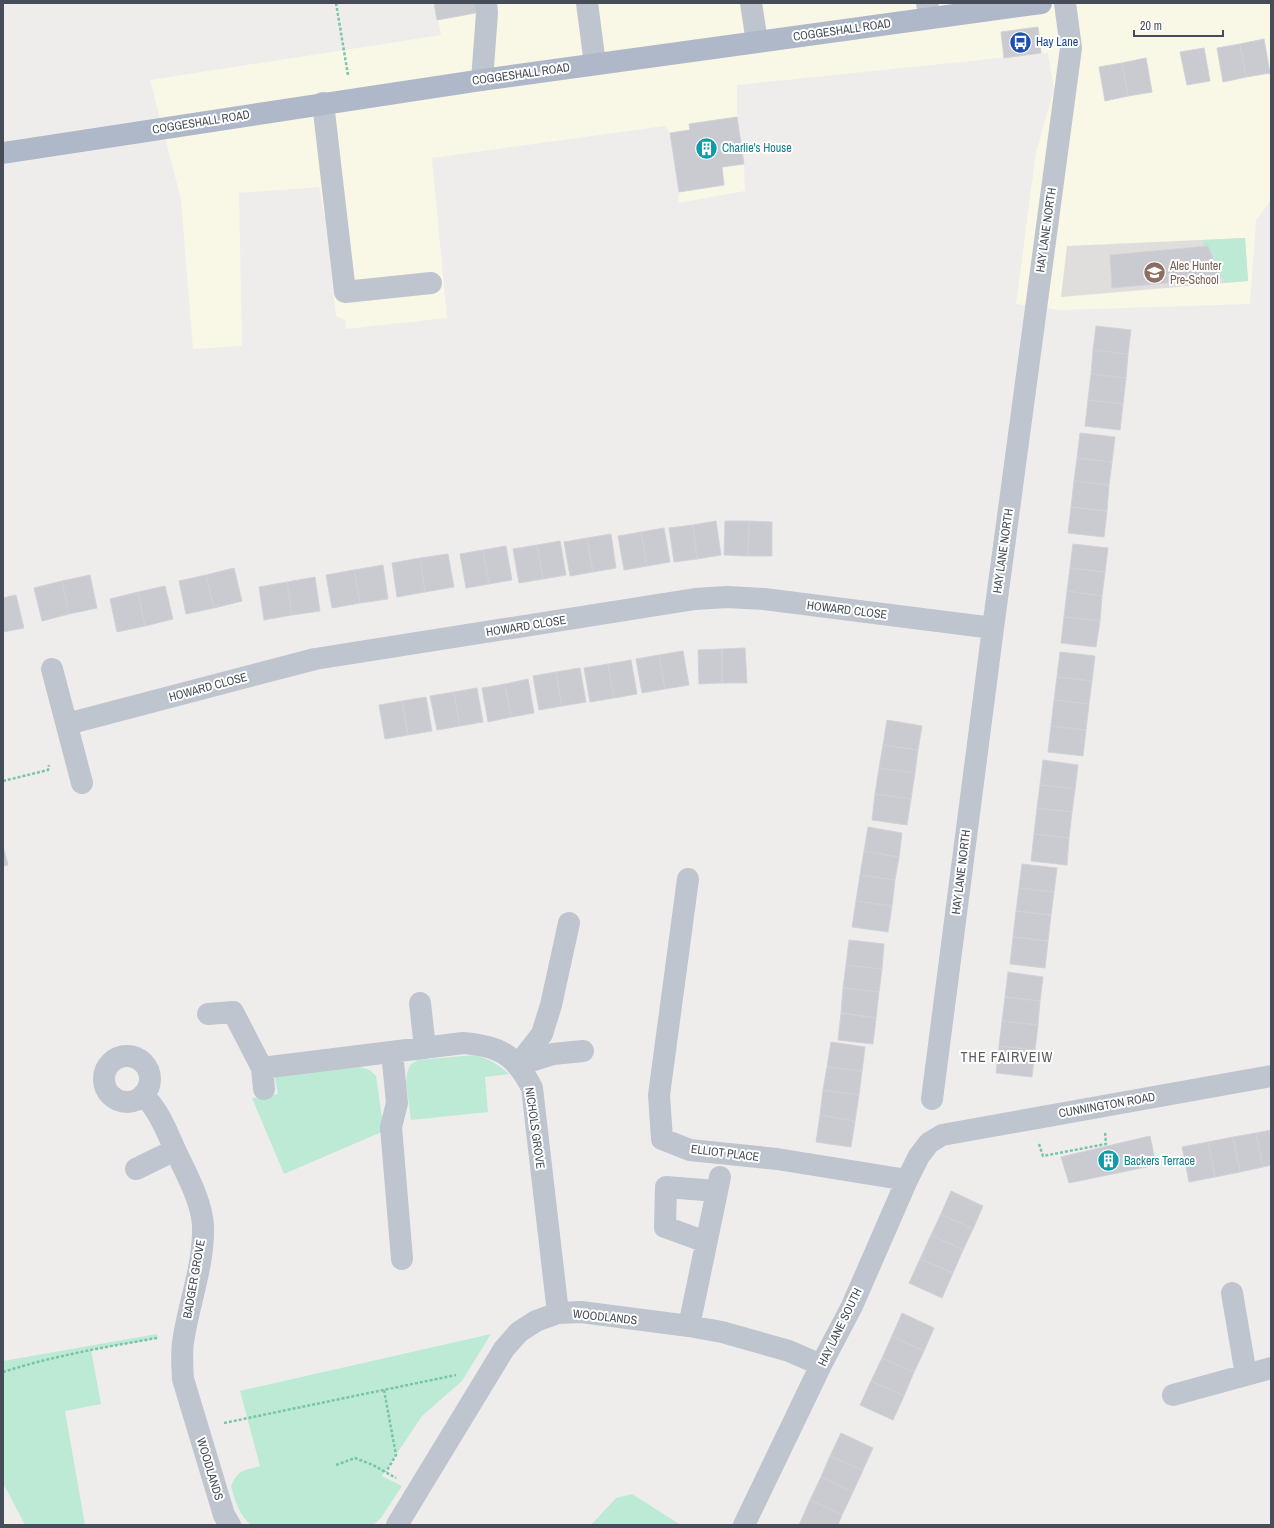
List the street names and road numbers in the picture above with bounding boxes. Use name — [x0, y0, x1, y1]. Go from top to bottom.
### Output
street label: COGGESHALL ROAD — [792, 15, 892, 45]
street label: COGGESHALL ROAD — [471, 59, 571, 89]
street label: COGGESHALL ROAD — [151, 106, 251, 138]
street label: HAY LANE NORTH — [1032, 187, 1060, 273]
street label: HAY LANE NORTH — [989, 508, 1017, 594]
street label: HOWARD CLOSE — [806, 597, 888, 623]
street label: HOWARD CLOSE — [485, 612, 567, 640]
street label: HOWARD CLOSE — [167, 669, 249, 705]
street label: HAY LANE NORTH — [948, 829, 974, 915]
street label: NICHOLS GROVE — [521, 1086, 549, 1170]
street label: CUNNINGTON ROAD — [1058, 1089, 1156, 1121]
street label: ELLIOT PLACE — [690, 1141, 760, 1165]
street label: BADGER GROVE — [179, 1238, 209, 1320]
street label: HAY LANE SOUTH — [814, 1285, 866, 1369]
street label: WOODLANDS — [572, 1306, 638, 1328]
street label: WOODLANDS — [193, 1436, 227, 1503]

